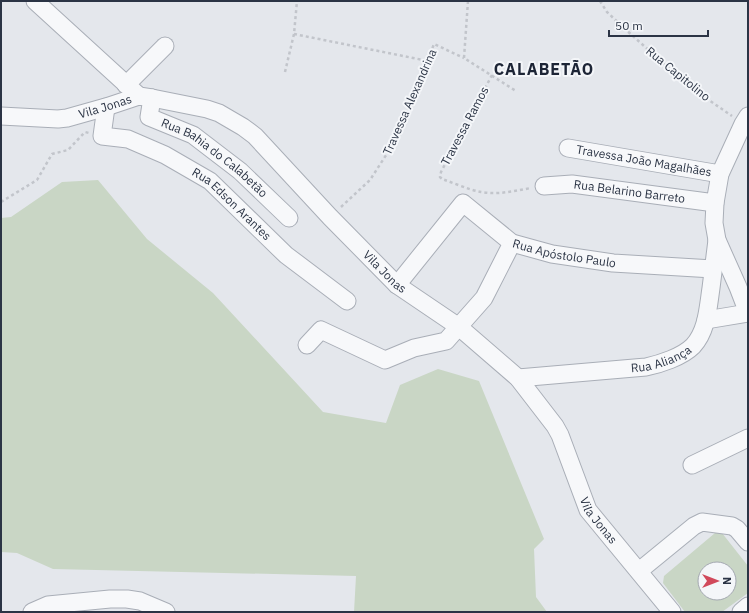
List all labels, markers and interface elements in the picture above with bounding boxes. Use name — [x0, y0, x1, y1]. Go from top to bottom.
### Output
scale bar — [609, 12, 708, 38]
text: 50 m — [615, 18, 643, 33]
street label: Rua Capitolino — [643, 43, 714, 104]
street label: Travessa Alexandrina — [379, 46, 440, 157]
district label: CALABETÃO — [494, 59, 594, 79]
street label: Travessa Ramos — [437, 84, 492, 168]
street label: Vila Jonas — [77, 91, 134, 121]
street label: Rua Bahia do Calabetão — [159, 115, 271, 201]
street label: Travessa João Magalhães — [575, 142, 713, 179]
street label: Rua Edson Arantes — [189, 164, 275, 243]
street label: Rua Belarino Barreto — [573, 176, 686, 206]
street label: Rua Apóstolo Paulo — [511, 236, 617, 270]
street label: Vila Jonas — [360, 247, 409, 296]
street label: Rua Aliança — [630, 342, 695, 375]
street label: Vila Jonas — [577, 495, 621, 547]
north arrow — [697, 561, 737, 601]
text: N — [720, 577, 734, 585]

